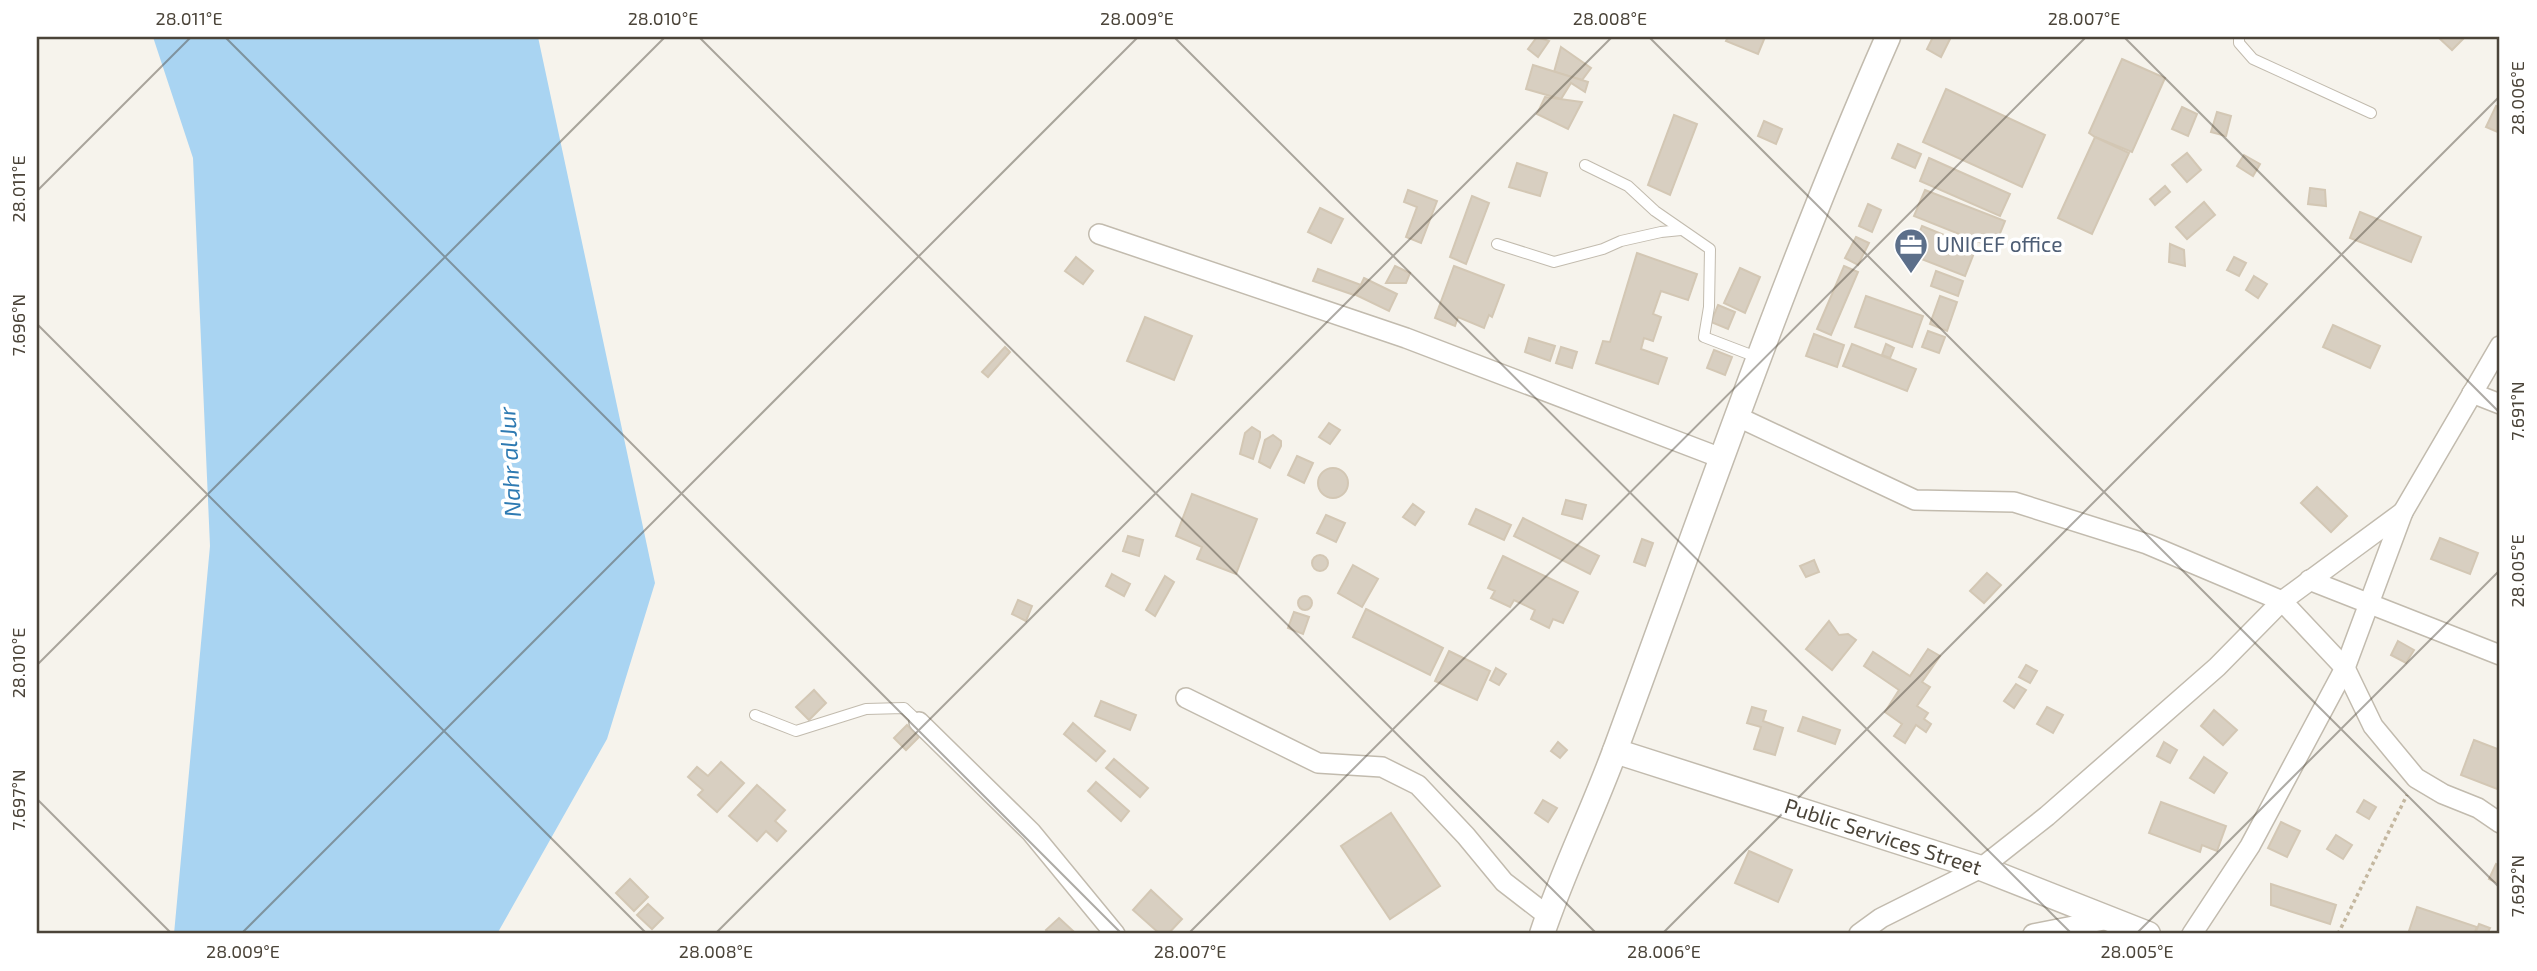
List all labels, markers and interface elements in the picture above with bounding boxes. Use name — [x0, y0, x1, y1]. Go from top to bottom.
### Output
text: 28.011°E — [156, 7, 222, 29]
text: 28.010°E — [628, 7, 698, 29]
text: 28.009°E — [1100, 7, 1174, 29]
text: 28.008°E — [1573, 7, 1647, 29]
text: 28.007°E — [2048, 7, 2120, 29]
text: 28.006°E — [2506, 61, 2528, 135]
text: 28.011°E — [7, 156, 29, 222]
office icon: UNICEF office — [1892, 226, 1930, 275]
place label: UNICEF office — [1936, 231, 2062, 256]
text: 7.696°N — [7, 294, 29, 356]
text: 7.691°N — [2506, 381, 2528, 441]
water label: Nahr al Jur — [492, 405, 526, 518]
text: 28.005°E — [2506, 534, 2528, 608]
text: 28.010°E — [7, 628, 29, 698]
text: 7.697°N — [7, 769, 29, 831]
street label: Public Services Street — [1782, 792, 1985, 879]
text: 7.692°N — [2506, 855, 2528, 917]
text: 28.009°E — [206, 940, 280, 962]
text: 28.008°E — [679, 940, 753, 962]
text: 28.007°E — [1154, 940, 1226, 962]
text: 28.006°E — [1627, 940, 1701, 962]
text: 28.005°E — [2100, 940, 2174, 962]

